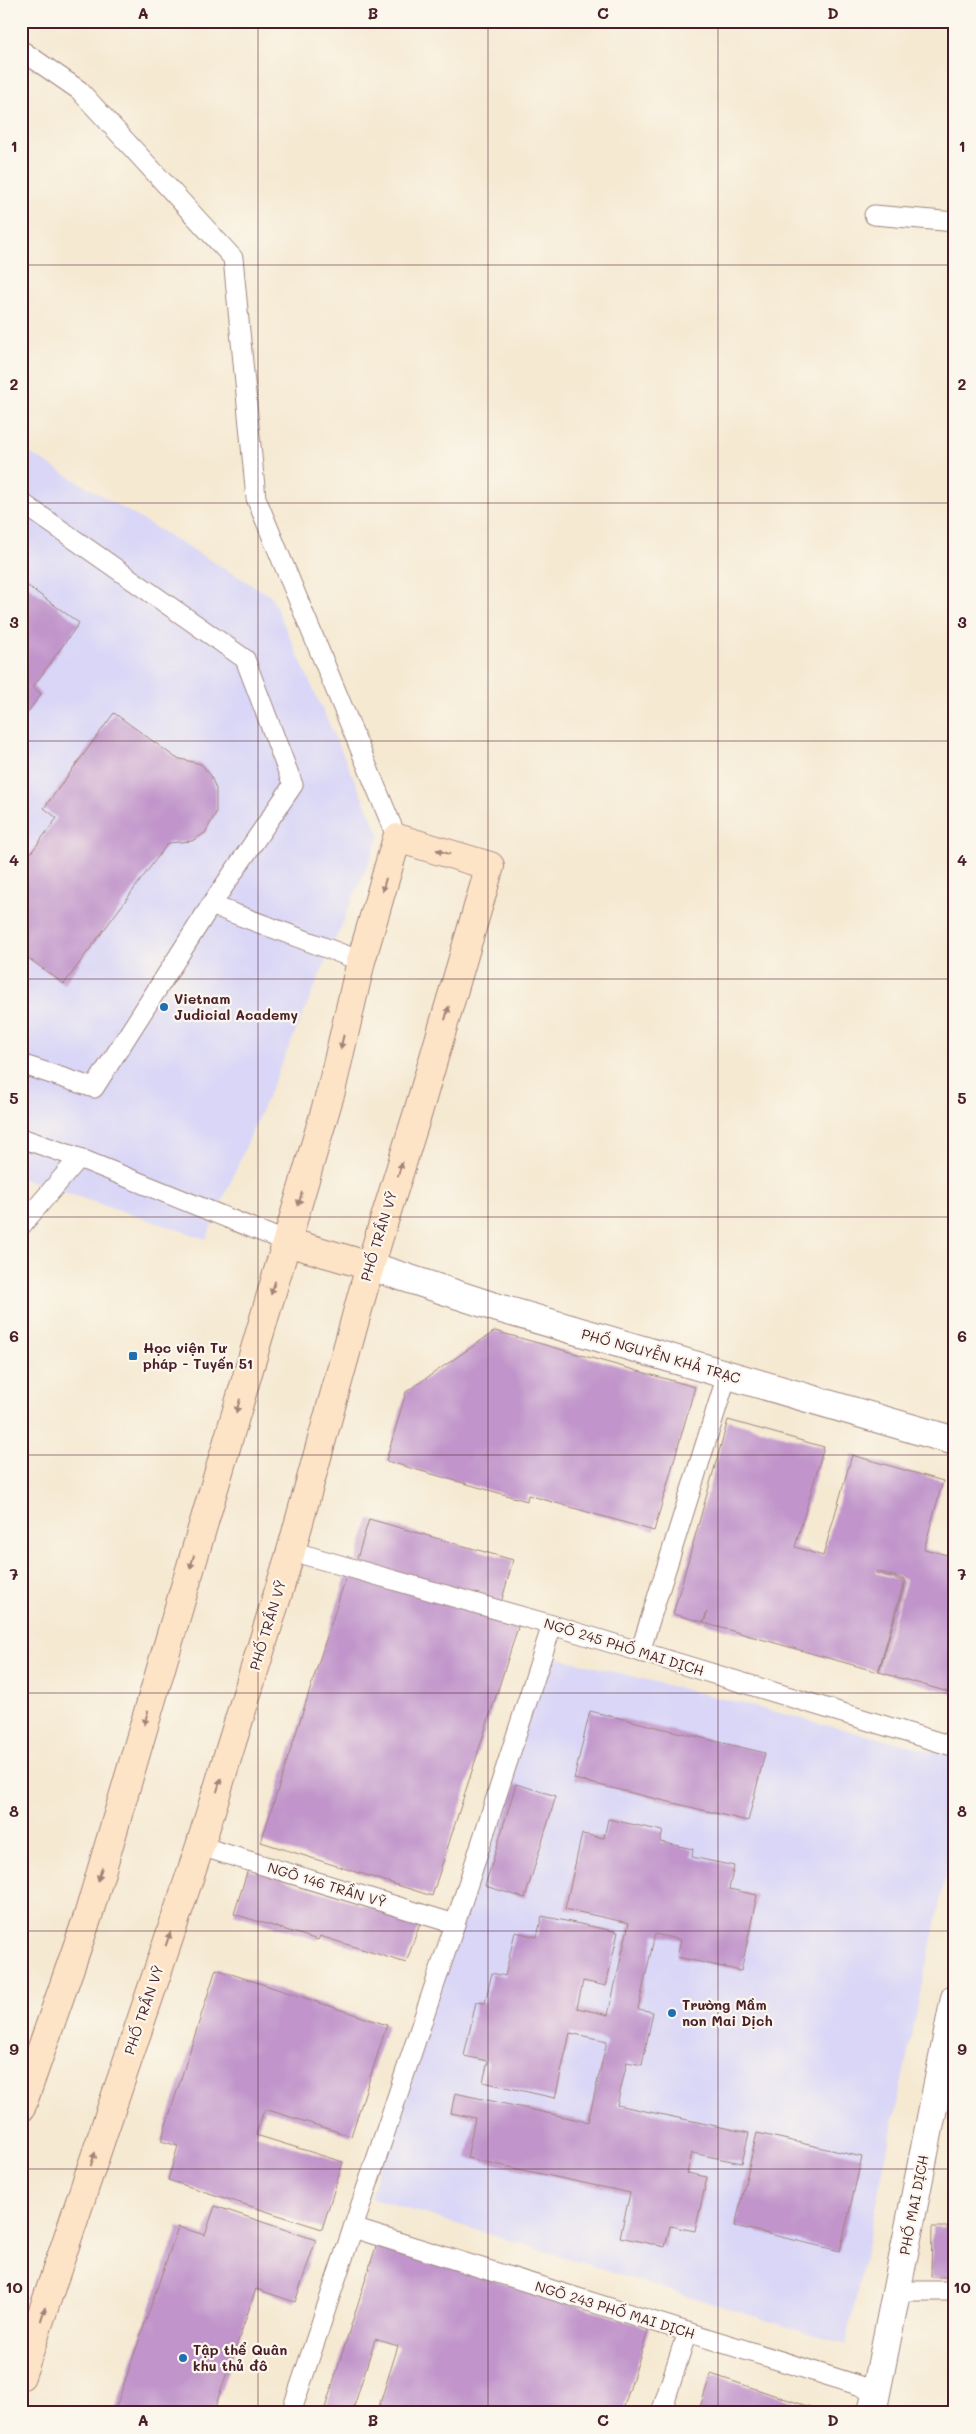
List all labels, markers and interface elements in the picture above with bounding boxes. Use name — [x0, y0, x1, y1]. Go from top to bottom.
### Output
text: A — [137, 2, 149, 23]
text: B — [368, 2, 378, 23]
text: C — [597, 2, 609, 23]
text: D — [827, 2, 839, 23]
text: 1 — [10, 135, 18, 156]
text: 1 — [958, 135, 966, 156]
text: 2 — [10, 373, 19, 394]
text: 2 — [958, 373, 967, 394]
text: 3 — [9, 611, 19, 632]
text: 3 — [957, 611, 967, 632]
one-way arrow — [436, 847, 451, 855]
text: 4 — [9, 849, 19, 870]
text: 4 — [957, 849, 967, 870]
one-way arrow — [379, 877, 387, 892]
place label: Vietnam Judicial Academy — [174, 989, 298, 1024]
marker: Vietnam Judicial Academy — [158, 1001, 170, 1013]
one-way arrow — [443, 1006, 451, 1021]
one-way arrow — [338, 1034, 346, 1049]
text: 5 — [9, 1087, 19, 1108]
text: 5 — [957, 1087, 967, 1108]
one-way arrow — [396, 1161, 404, 1176]
street label: PHỐ TRẦN VỸ — [356, 1188, 401, 1283]
one-way arrow — [295, 1191, 303, 1206]
one-way arrow — [269, 1281, 277, 1296]
street label: PHỐ NGUYỄN KHẢ TRẠC — [579, 1324, 743, 1387]
text: 6 — [9, 1325, 19, 1346]
text: 6 — [957, 1325, 967, 1346]
place label: Học viện Tư pháp - Tuyến 51 — [143, 1338, 253, 1373]
marker: Học viện Tư pháp - Tuyến 51 — [127, 1350, 139, 1362]
one-way arrow — [234, 1399, 242, 1414]
one-way arrow — [188, 1555, 196, 1570]
text: 7 — [10, 1563, 19, 1584]
text: 7 — [958, 1563, 967, 1584]
street label: PHỐ TRẦN VỸ — [245, 1577, 290, 1672]
street label: NGÕ 245 PHỐ MAI DỊCH — [542, 1613, 706, 1680]
one-way arrow — [142, 1710, 150, 1725]
one-way arrow — [216, 1777, 223, 1792]
text: 8 — [9, 1800, 19, 1821]
text: 8 — [957, 1800, 967, 1821]
street label: NGÕ 146 TRẦN VỸ — [265, 1857, 389, 1912]
one-way arrow — [96, 1866, 104, 1881]
one-way arrow — [164, 1931, 172, 1946]
street label: PHỐ TRẦN VỸ — [119, 1963, 168, 2057]
place label: Trường Mầm non Mai Dịch — [682, 1995, 773, 2030]
marker: Trường Mầm non Mai Dịch — [666, 2007, 678, 2019]
text: 9 — [9, 2038, 19, 2059]
text: 9 — [957, 2038, 967, 2059]
one-way arrow — [89, 2151, 97, 2166]
street label: PHỐ MAI DỊCH — [895, 2153, 933, 2256]
text: 10 — [5, 2276, 23, 2297]
street label: NGÕ 243 PHỐ MAI DỊCH — [533, 2276, 697, 2343]
text: 10 — [953, 2276, 971, 2297]
one-way arrow — [40, 2306, 47, 2321]
place label: Tập thể Quân khu thủ đô — [193, 2340, 287, 2375]
marker: Tập thể Quân khu thủ đô — [177, 2352, 189, 2364]
text: A — [137, 2409, 149, 2430]
text: B — [368, 2409, 378, 2430]
text: C — [597, 2409, 609, 2430]
text: D — [827, 2409, 839, 2430]

